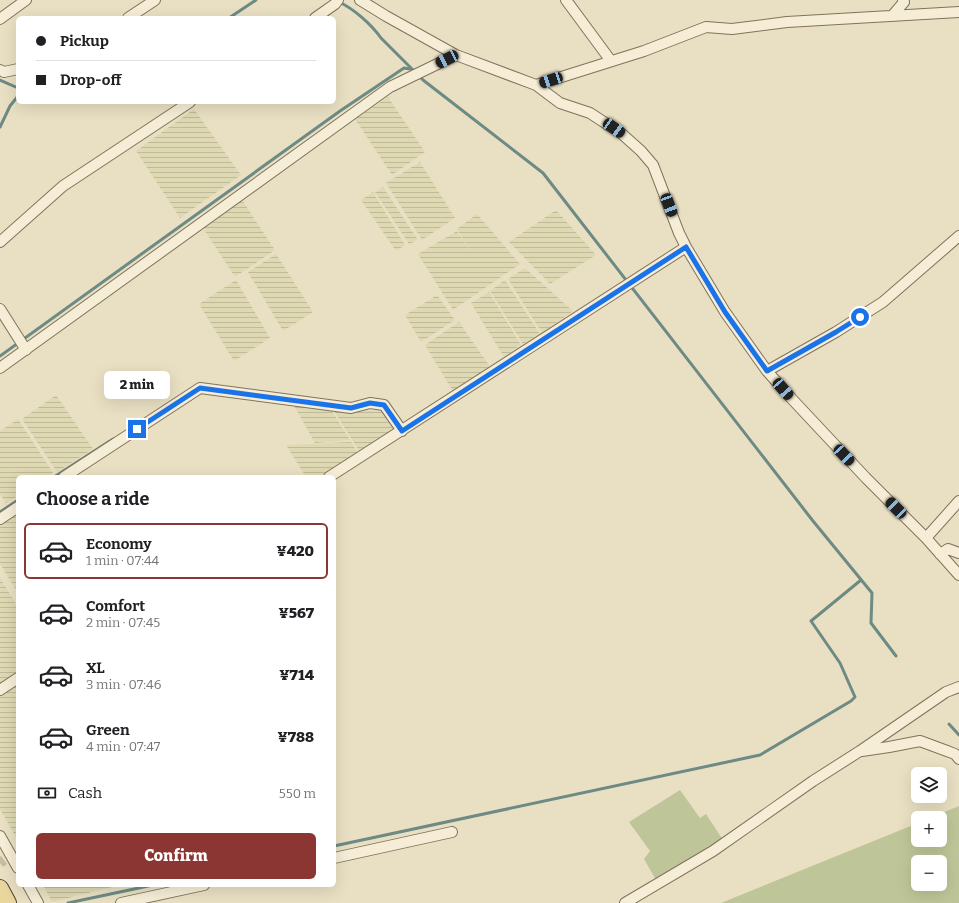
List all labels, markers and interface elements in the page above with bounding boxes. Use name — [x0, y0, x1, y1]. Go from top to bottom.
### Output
text: Pickup — [60, 32, 109, 50]
car — [434, 48, 460, 70]
text: Drop-off — [60, 71, 121, 89]
car — [538, 71, 564, 89]
car — [601, 116, 627, 140]
car — [659, 192, 679, 218]
route start — [851, 308, 869, 326]
callout: 2 min — [104, 371, 170, 399]
car — [771, 376, 795, 402]
text: 2 min — [120, 377, 154, 392]
route end — [128, 420, 146, 438]
car — [831, 442, 857, 468]
text: Choose a ride — [36, 488, 149, 510]
car — [883, 495, 909, 521]
icon: car — [38, 533, 74, 569]
text: Economy — [86, 535, 152, 553]
text: ¥420 — [276, 542, 314, 560]
text: 1 min · 07:44 — [86, 553, 159, 568]
icon: car — [38, 595, 74, 631]
text: Comfort — [86, 597, 145, 615]
text: ¥567 — [279, 604, 314, 622]
text: 2 min · 07:45 — [86, 615, 160, 630]
icon: car — [38, 657, 74, 693]
text: XL — [86, 659, 105, 677]
text: ¥714 — [279, 666, 314, 684]
text: 3 min · 07:46 — [86, 677, 161, 692]
icon: car — [38, 719, 74, 755]
text: Green — [86, 721, 130, 739]
text: ¥788 — [278, 728, 314, 746]
text: 4 min · 07:47 — [86, 739, 160, 754]
map controls — [911, 767, 947, 891]
button: layers — [911, 767, 947, 803]
icon: cash — [36, 782, 58, 804]
text: Cash — [68, 784, 102, 802]
text: 550 m — [279, 786, 316, 801]
button: + — [911, 811, 947, 847]
button: Confirm — [36, 833, 316, 879]
button: − — [911, 855, 947, 891]

